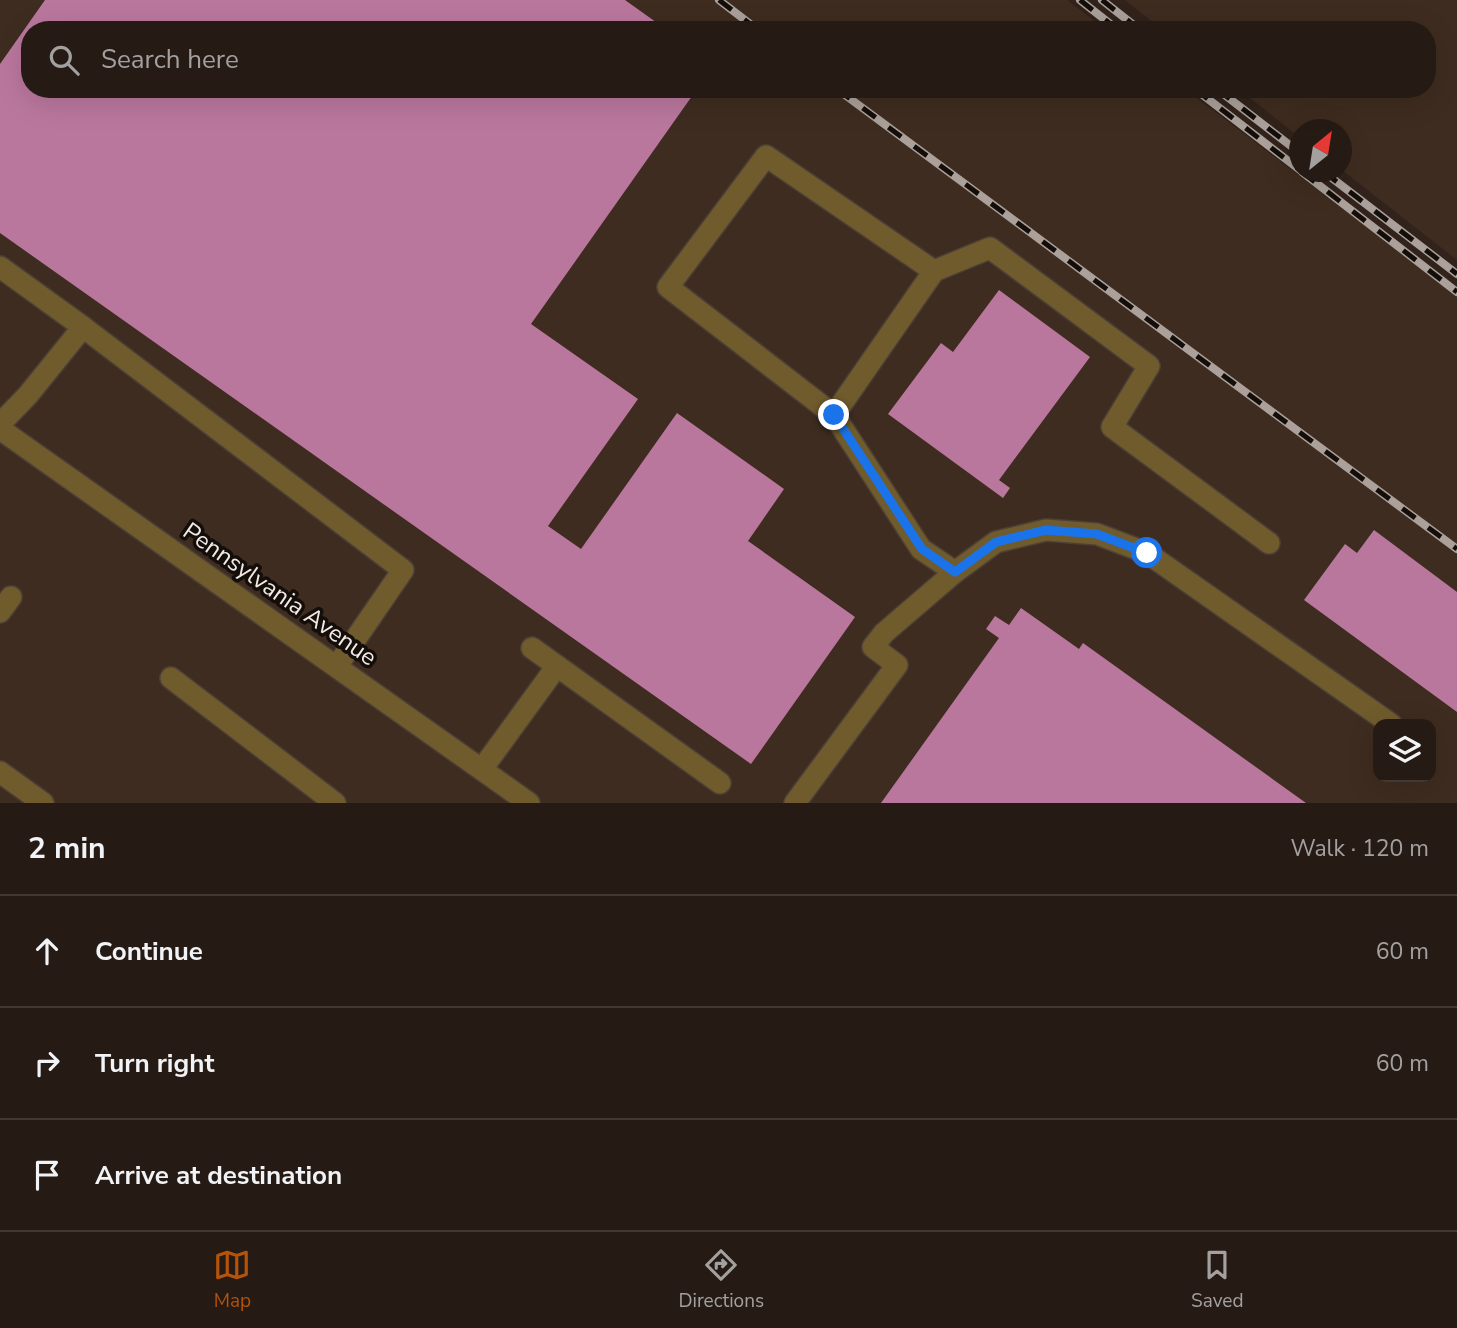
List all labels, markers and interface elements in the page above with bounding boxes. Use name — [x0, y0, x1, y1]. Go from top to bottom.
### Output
search box — [21, 21, 1436, 98]
icon: search — [45, 41, 83, 79]
text: Search here — [101, 42, 239, 77]
north arrow — [1289, 119, 1352, 182]
route end — [818, 399, 849, 430]
street label: Pennsylvania Avenue — [177, 515, 383, 673]
route start — [1131, 537, 1162, 568]
map controls — [1373, 719, 1436, 782]
button: layers — [1373, 719, 1436, 782]
text: 2 min — [28, 828, 106, 869]
text: Walk · 120 m — [1290, 833, 1429, 864]
icon: ahead — [28, 932, 66, 970]
text: Continue — [95, 934, 203, 969]
text: 60 m — [1376, 936, 1429, 967]
icon: right — [28, 1044, 66, 1082]
text: Turn right — [95, 1046, 214, 1081]
text: 60 m — [1376, 1048, 1429, 1079]
icon: arrive — [28, 1156, 66, 1194]
text: Arrive at destination — [95, 1158, 342, 1193]
tab: Map — [213, 1246, 251, 1314]
tab: Directions — [678, 1246, 764, 1314]
tab: Saved — [1191, 1246, 1244, 1314]

